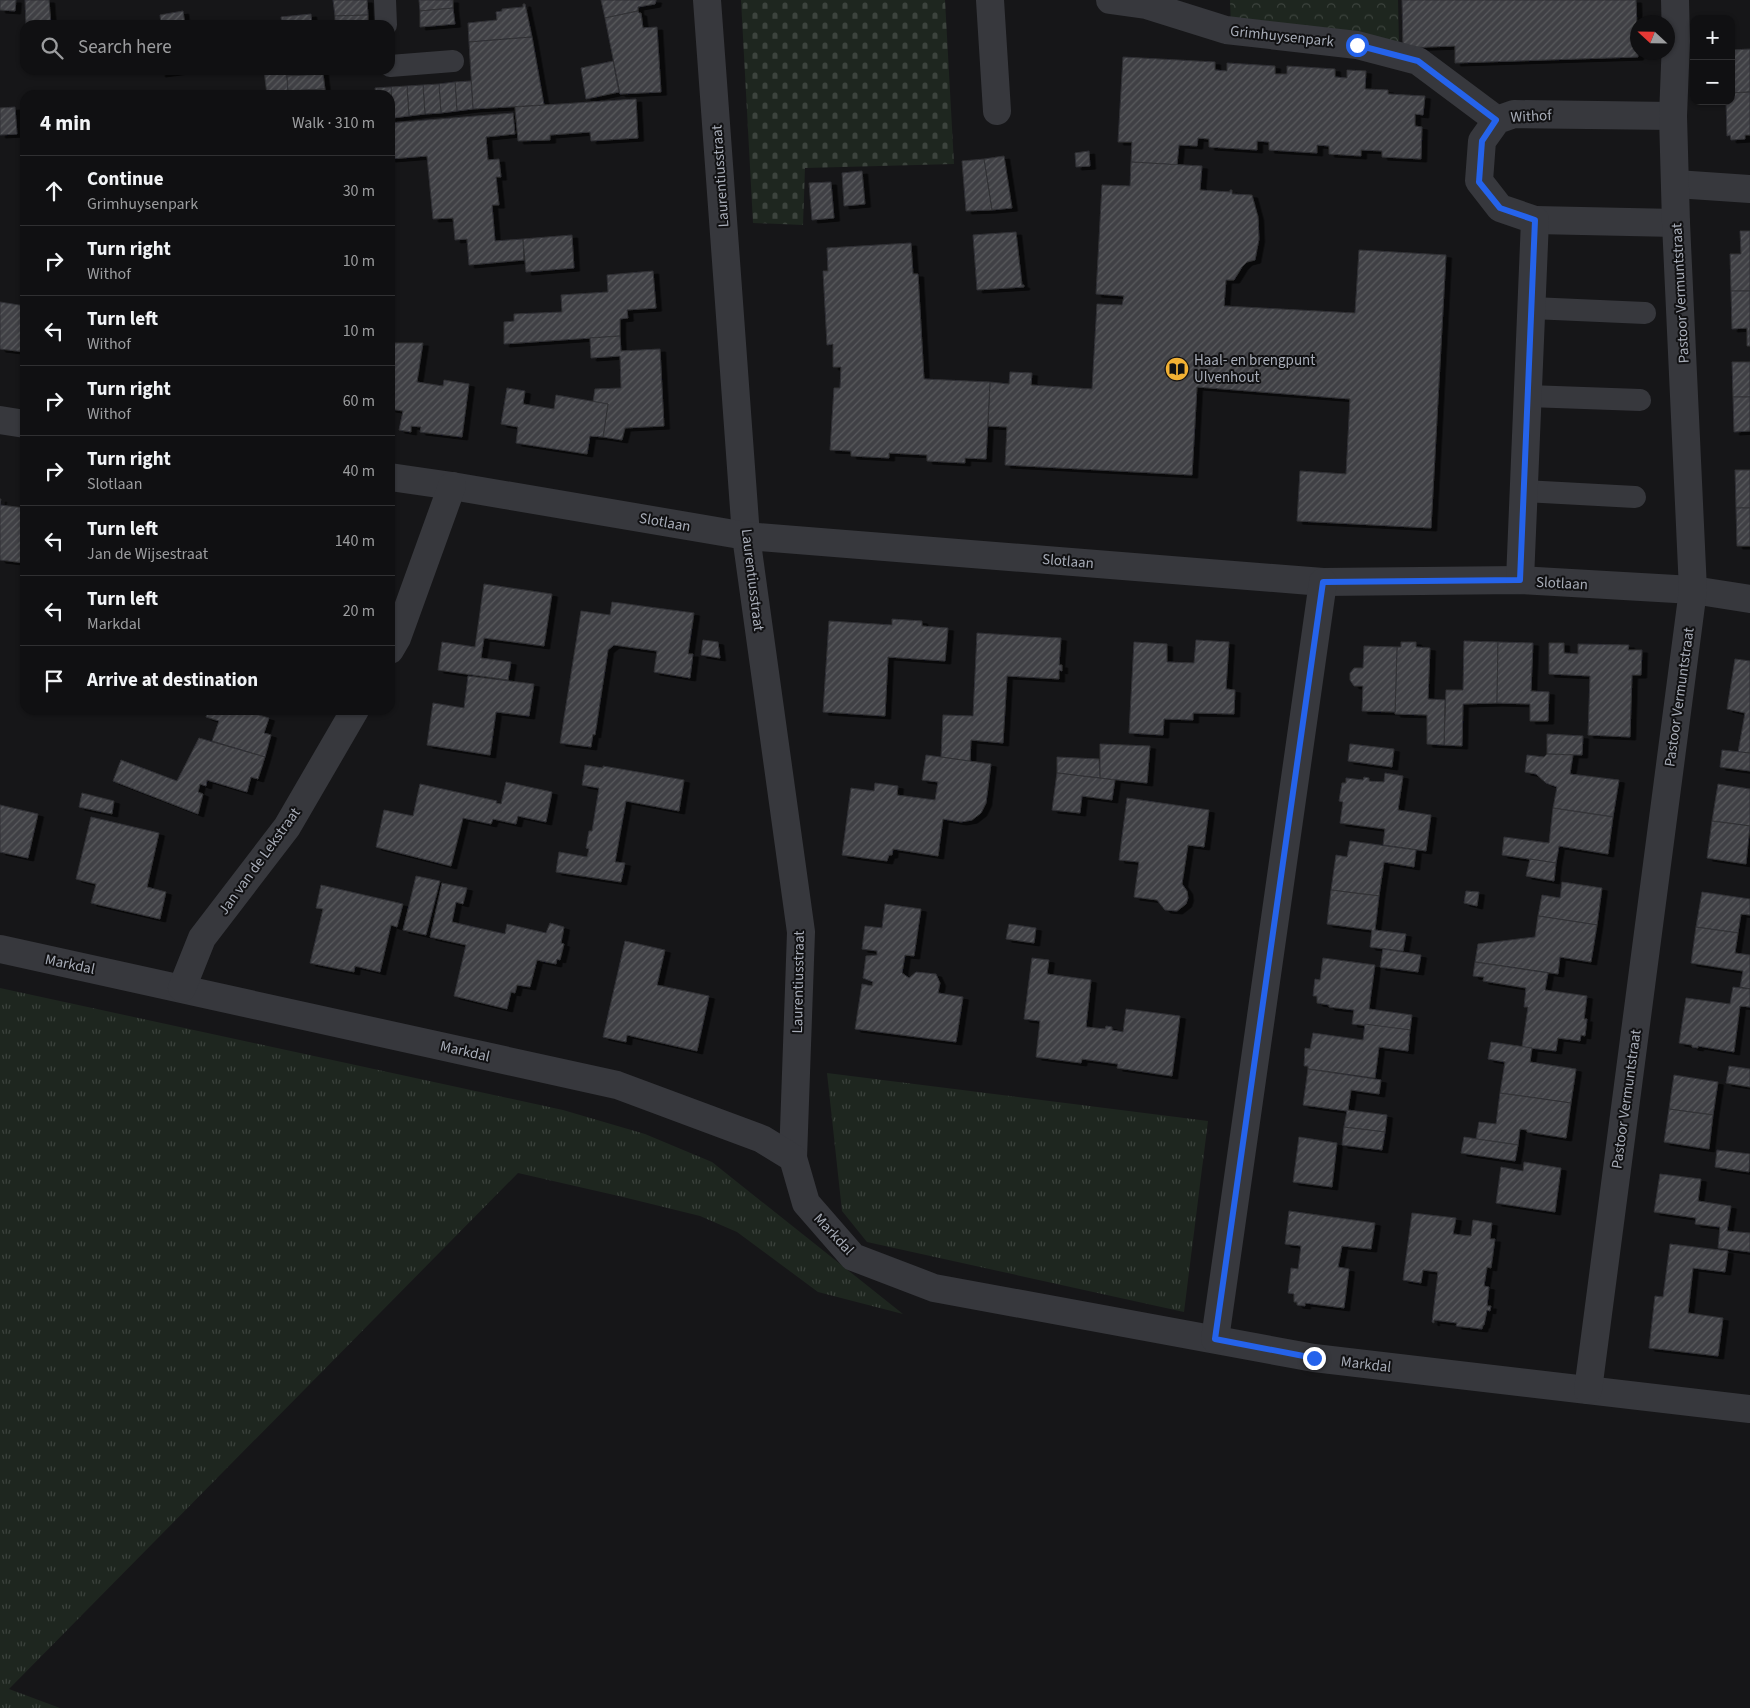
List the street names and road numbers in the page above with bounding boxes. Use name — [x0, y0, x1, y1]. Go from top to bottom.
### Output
street label: Grimhuysenpark — [1229, 21, 1335, 52]
street label: Withof — [1510, 105, 1553, 128]
street label: Laurentiusstraat — [706, 124, 735, 228]
street label: Pastoor Vermuntstraat — [1666, 222, 1695, 364]
street label: Slotlaan — [638, 508, 692, 537]
street label: Laurentiusstraat — [736, 528, 769, 632]
street label: Slotlaan — [1041, 549, 1095, 574]
street label: Slotlaan — [1535, 572, 1588, 595]
street label: Pastoor Vermuntstraat — [1659, 626, 1700, 768]
street label: Jan van de Lekstraat — [213, 803, 306, 919]
street label: Laurentiusstraat — [787, 930, 810, 1034]
street label: Markdal — [43, 949, 97, 980]
street label: Pastoor Vermuntstraat — [1606, 1028, 1647, 1170]
street label: Markdal — [438, 1036, 492, 1067]
street label: Markdal — [809, 1209, 859, 1260]
street label: Markdal — [1340, 1351, 1392, 1378]

